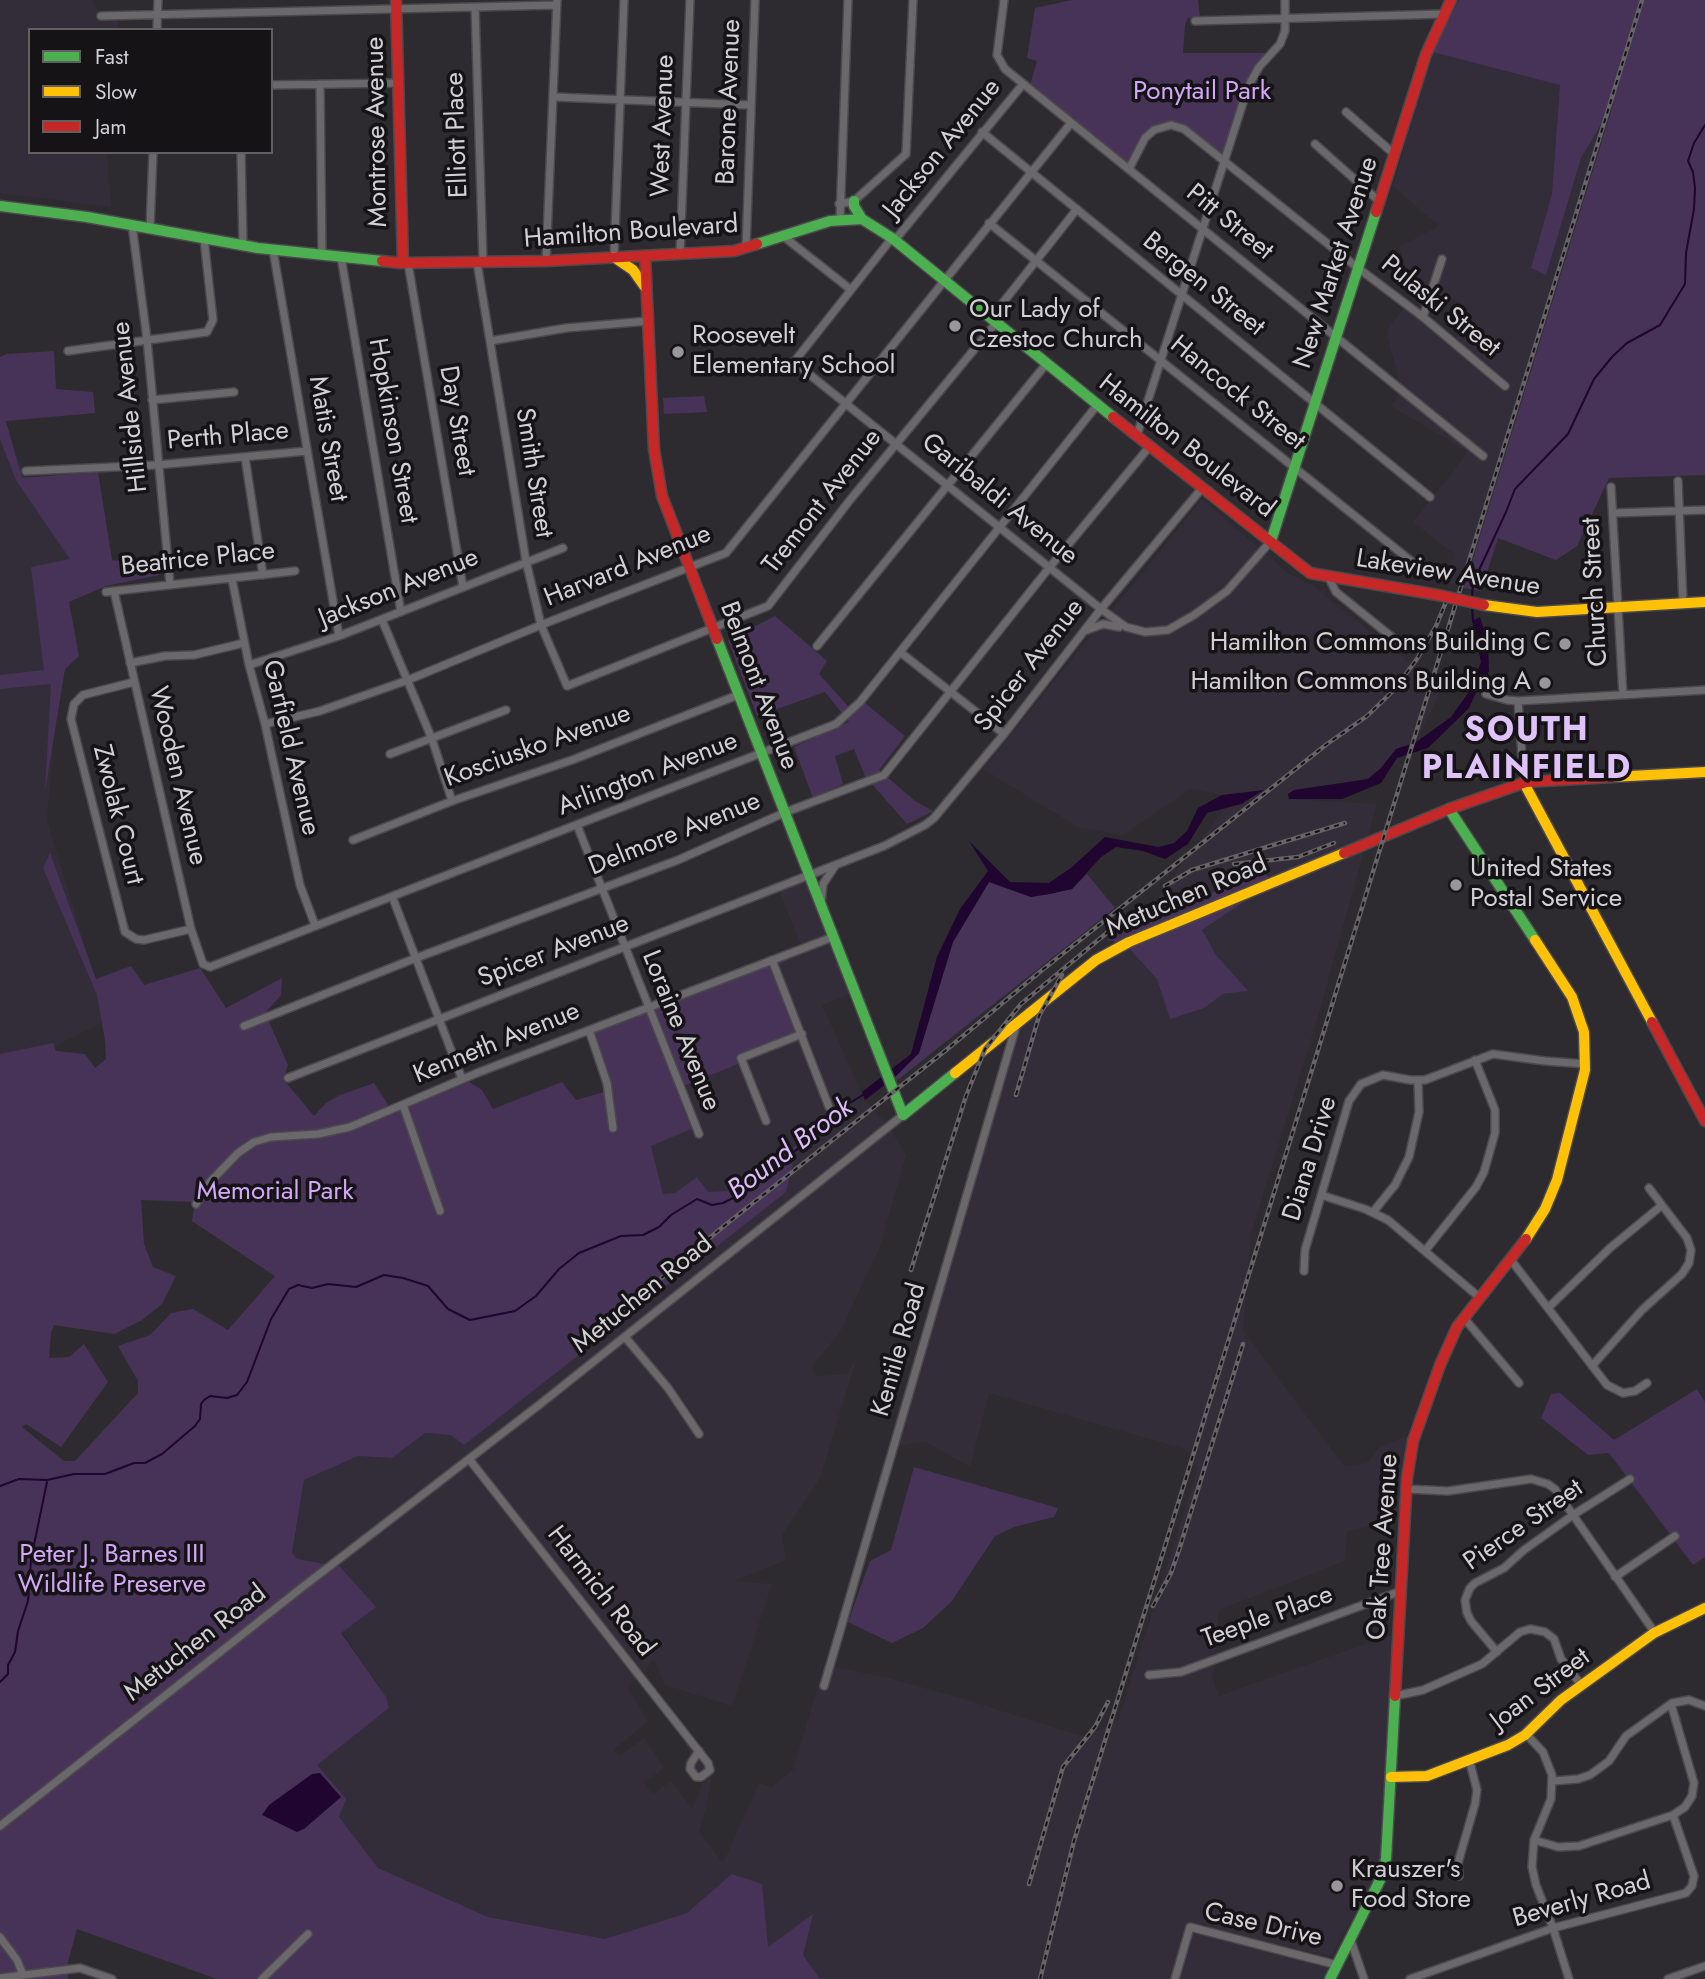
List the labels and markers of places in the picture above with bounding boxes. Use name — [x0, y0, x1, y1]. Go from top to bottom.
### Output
place label: Our Lady of Czestoc Church — [969, 295, 1143, 356]
marker: Our Lady of Czestoc Church — [947, 318, 963, 334]
place label: Roosevelt Elementary School — [692, 321, 895, 382]
marker: Roosevelt Elementary School — [670, 344, 686, 360]
place label: Hamilton Commons Building C — [1210, 628, 1551, 660]
marker: Hamilton Commons Building C — [1557, 636, 1573, 652]
place label: Hamilton Commons Building A — [1190, 667, 1531, 699]
marker: Hamilton Commons Building A — [1537, 675, 1553, 691]
place label: United States Postal Service — [1470, 854, 1622, 916]
marker: United States Postal Service — [1448, 877, 1464, 893]
place label: Krauszer's Food Store — [1351, 1855, 1471, 1916]
marker: Krauszer's Food Store — [1329, 1878, 1345, 1894]

